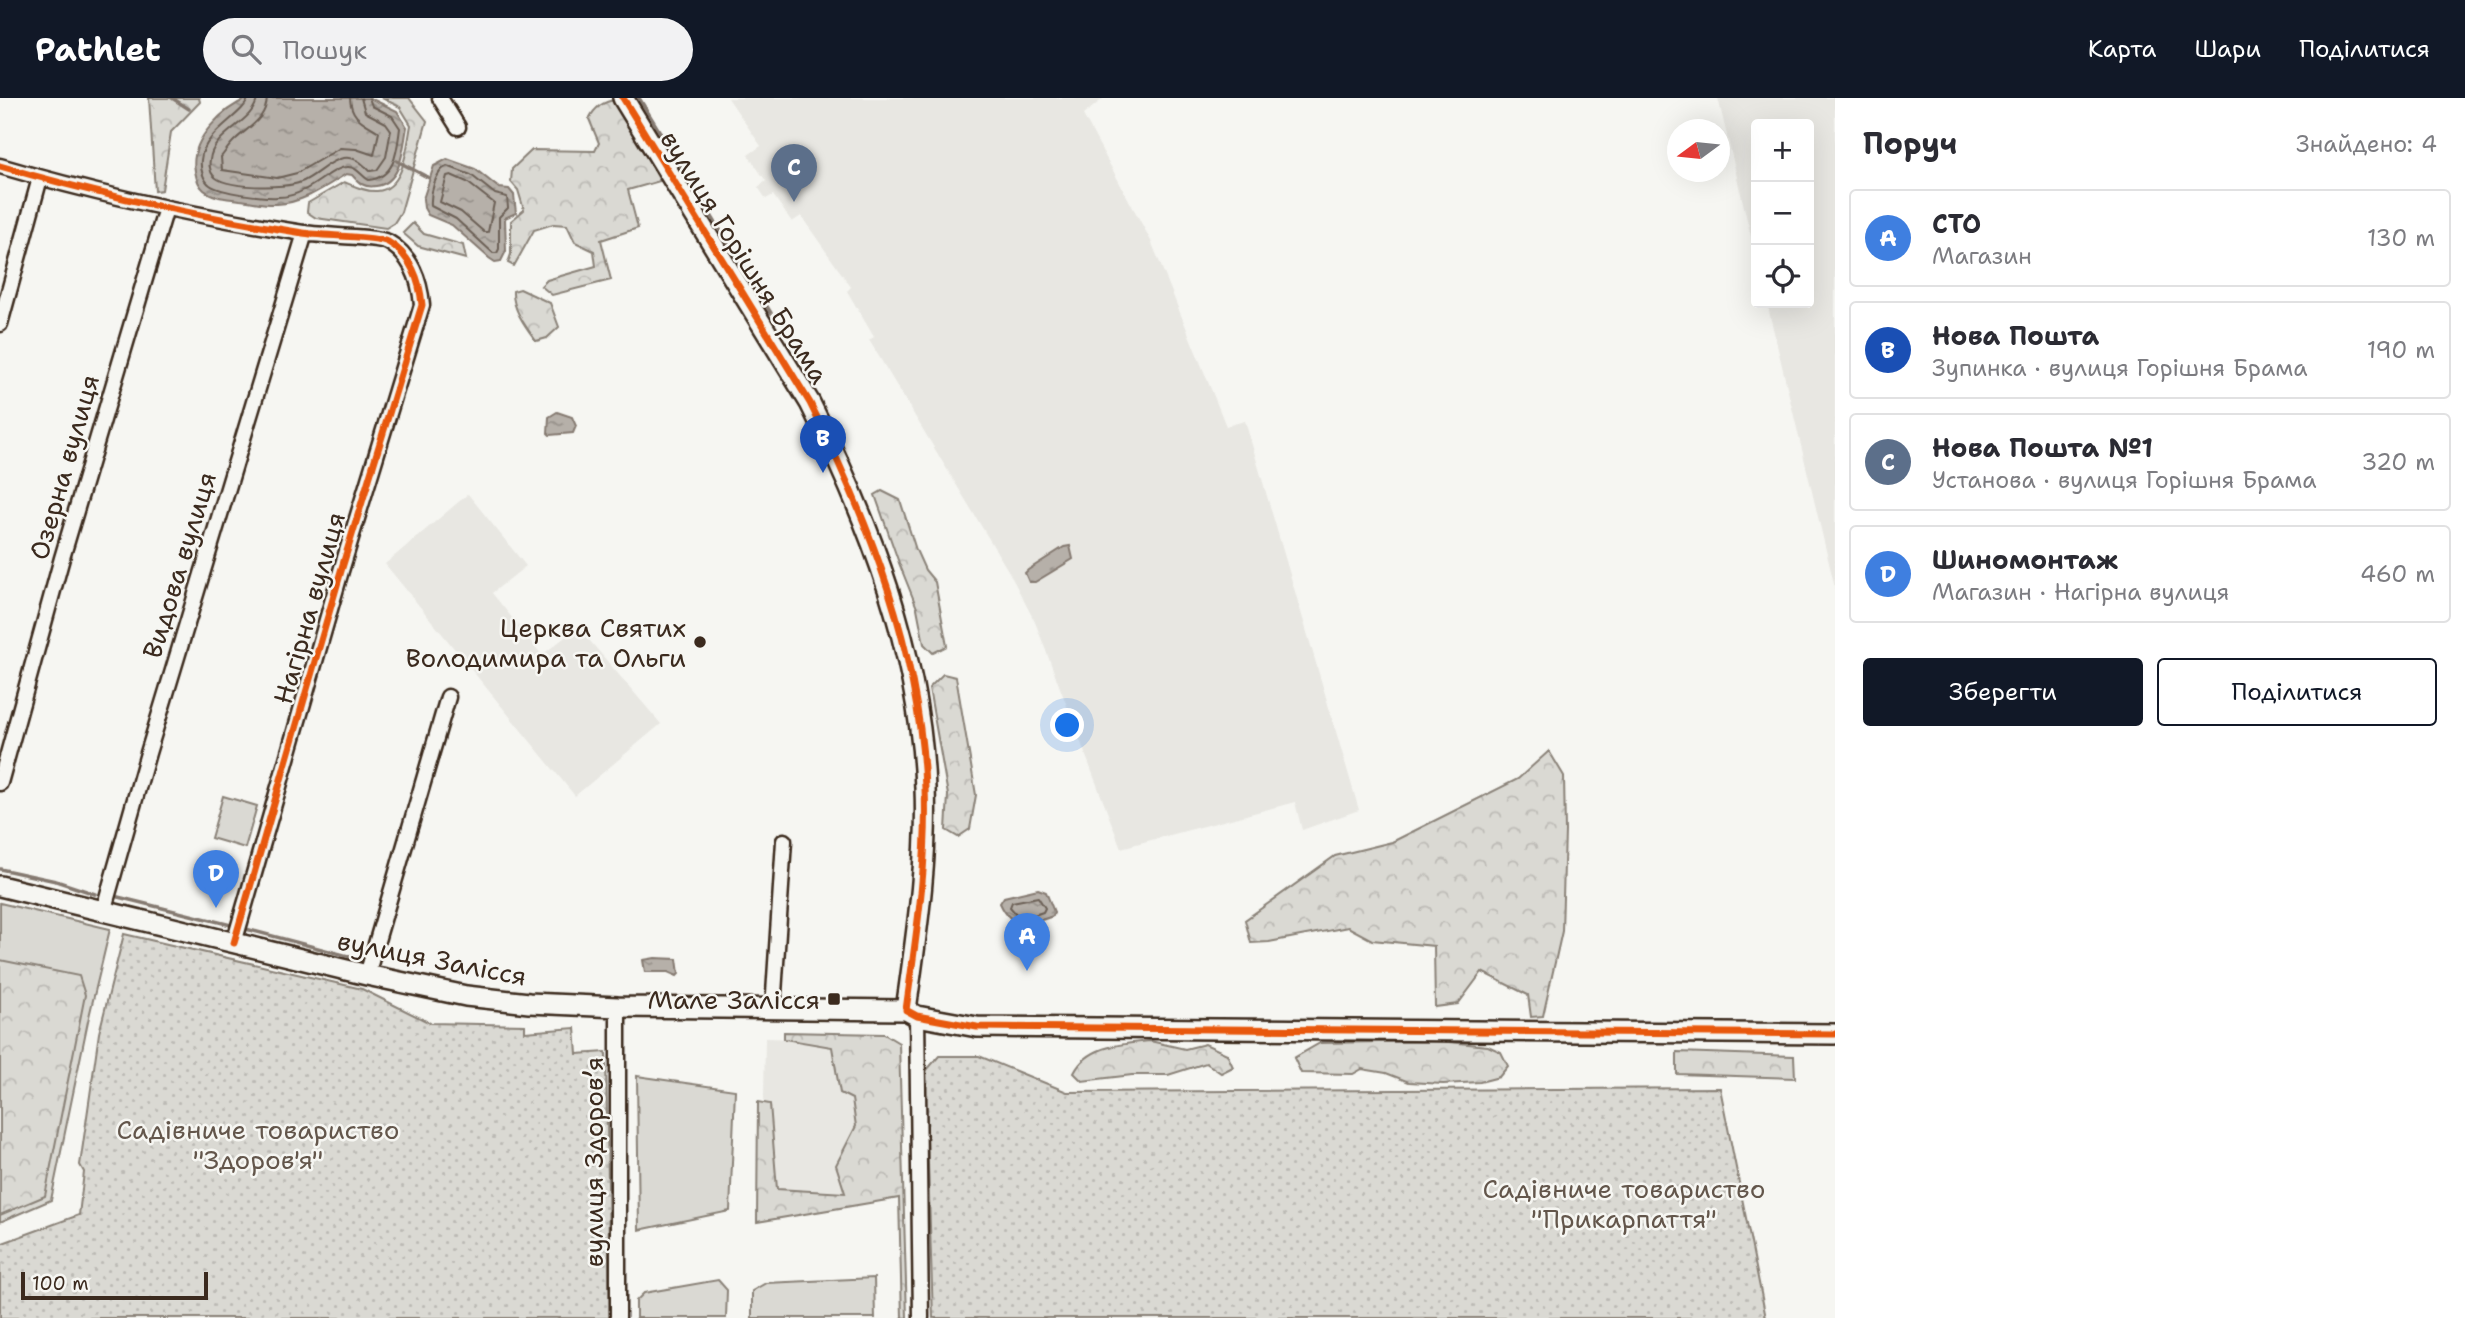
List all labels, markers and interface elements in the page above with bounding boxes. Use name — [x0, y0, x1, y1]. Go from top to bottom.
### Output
search box — [203, 18, 693, 81]
text: Pathlet — [35, 27, 161, 72]
icon: search — [227, 30, 265, 68]
text: Пошук — [283, 32, 367, 67]
text: Карта — [2088, 33, 2156, 65]
text: Шари — [2194, 33, 2261, 65]
text: Поділитися — [2299, 33, 2430, 65]
north arrow — [1667, 119, 1730, 182]
map controls — [1751, 119, 1814, 308]
button: + — [1751, 119, 1814, 182]
text: Поруч — [1863, 123, 1957, 164]
street label: вулиця Горішня Брама — [653, 124, 837, 390]
text: Знайдено: 4 — [2296, 129, 2437, 159]
pin: C — [771, 144, 817, 202]
button: − — [1751, 182, 1814, 245]
text: СТО — [1932, 206, 1981, 241]
text: A — [1879, 223, 1897, 253]
text: 130 m — [2367, 223, 2435, 253]
text: Магазин — [1932, 241, 2032, 271]
button: locate — [1751, 245, 1814, 308]
text: Нова Пошта — [1932, 318, 2099, 353]
text: B — [1881, 335, 1895, 365]
text: 190 m — [2367, 335, 2435, 365]
text: Зупинка · вулиця Горішня Брама — [1932, 353, 2307, 383]
street label: Озерна вулиця — [21, 370, 107, 564]
pin: B — [800, 415, 846, 473]
text: Нова Пошта №1 — [1932, 430, 2153, 465]
text: C — [1881, 447, 1895, 477]
text: 320 m — [2361, 447, 2435, 477]
text: Установа · вулиця Горішня Брама — [1932, 465, 2317, 495]
street label: Видова вулиця — [134, 468, 224, 662]
street label: Нагірна вулиця — [265, 508, 353, 708]
text: Шиномонтаж — [1932, 542, 2118, 577]
text: D — [1880, 559, 1896, 589]
text: 460 m — [2360, 559, 2435, 589]
text: Магазин · Нагірна вулиця — [1932, 577, 2229, 607]
place label: Церква Святих Володимира та Ольги — [405, 610, 686, 675]
marker: Церква Святих Володимира та Ольги — [692, 634, 708, 650]
button: Зберегти — [1863, 658, 2143, 726]
button: Поділитися — [2157, 658, 2437, 726]
your location — [1050, 708, 1084, 742]
pin: D — [193, 850, 239, 908]
pin: A — [1004, 913, 1050, 971]
street label: вулиця Залісся — [334, 923, 530, 993]
place label: Мале Залісся — [648, 982, 820, 1017]
marker: Мале Залісся — [826, 991, 842, 1007]
street label: вулиця Здоровʼя — [576, 1057, 611, 1267]
park label: Садівниче товариство "Здоров'я" — [116, 1112, 400, 1177]
park label: Садівниче товариство "Прикарпаття" — [1482, 1171, 1766, 1236]
scale bar — [21, 1269, 208, 1301]
text: 100 m — [32, 1271, 89, 1296]

